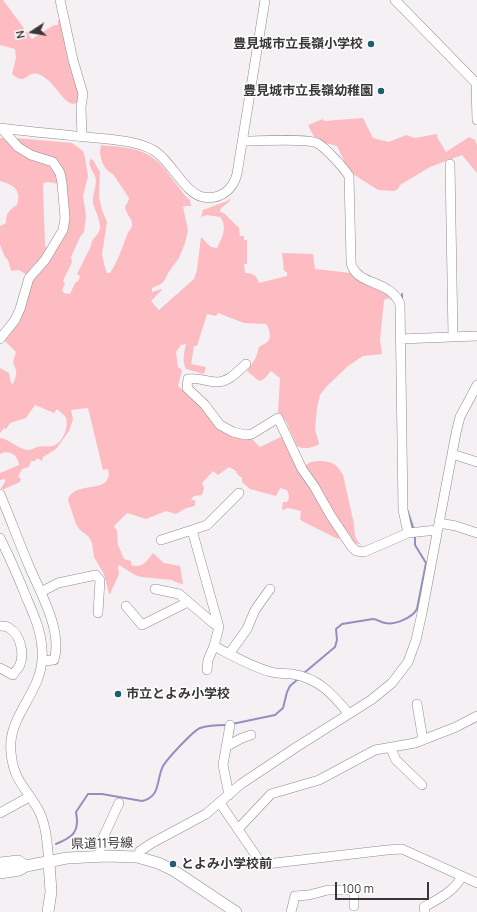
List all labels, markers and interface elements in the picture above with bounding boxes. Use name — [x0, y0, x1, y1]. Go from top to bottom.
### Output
north arrow — [12, 12, 52, 52]
text: N — [12, 29, 28, 40]
place label: 豊見城市立長嶺小学校 — [233, 36, 363, 52]
marker: 豊見城市立長嶺小学校 — [366, 39, 376, 49]
place label: 豊見城市立長嶺幼稚園 — [243, 83, 373, 99]
marker: 豊見城市立長嶺幼稚園 — [376, 86, 386, 96]
place label: 市立とよみ小学校 — [126, 686, 230, 702]
marker: 市立とよみ小学校 — [113, 689, 123, 699]
street label: 県道11号線 — [71, 836, 133, 852]
place label: とよみ小学校前 — [181, 856, 272, 872]
marker: とよみ小学校前 — [168, 859, 178, 869]
scale bar — [337, 874, 431, 900]
text: 100 m — [342, 880, 374, 897]

